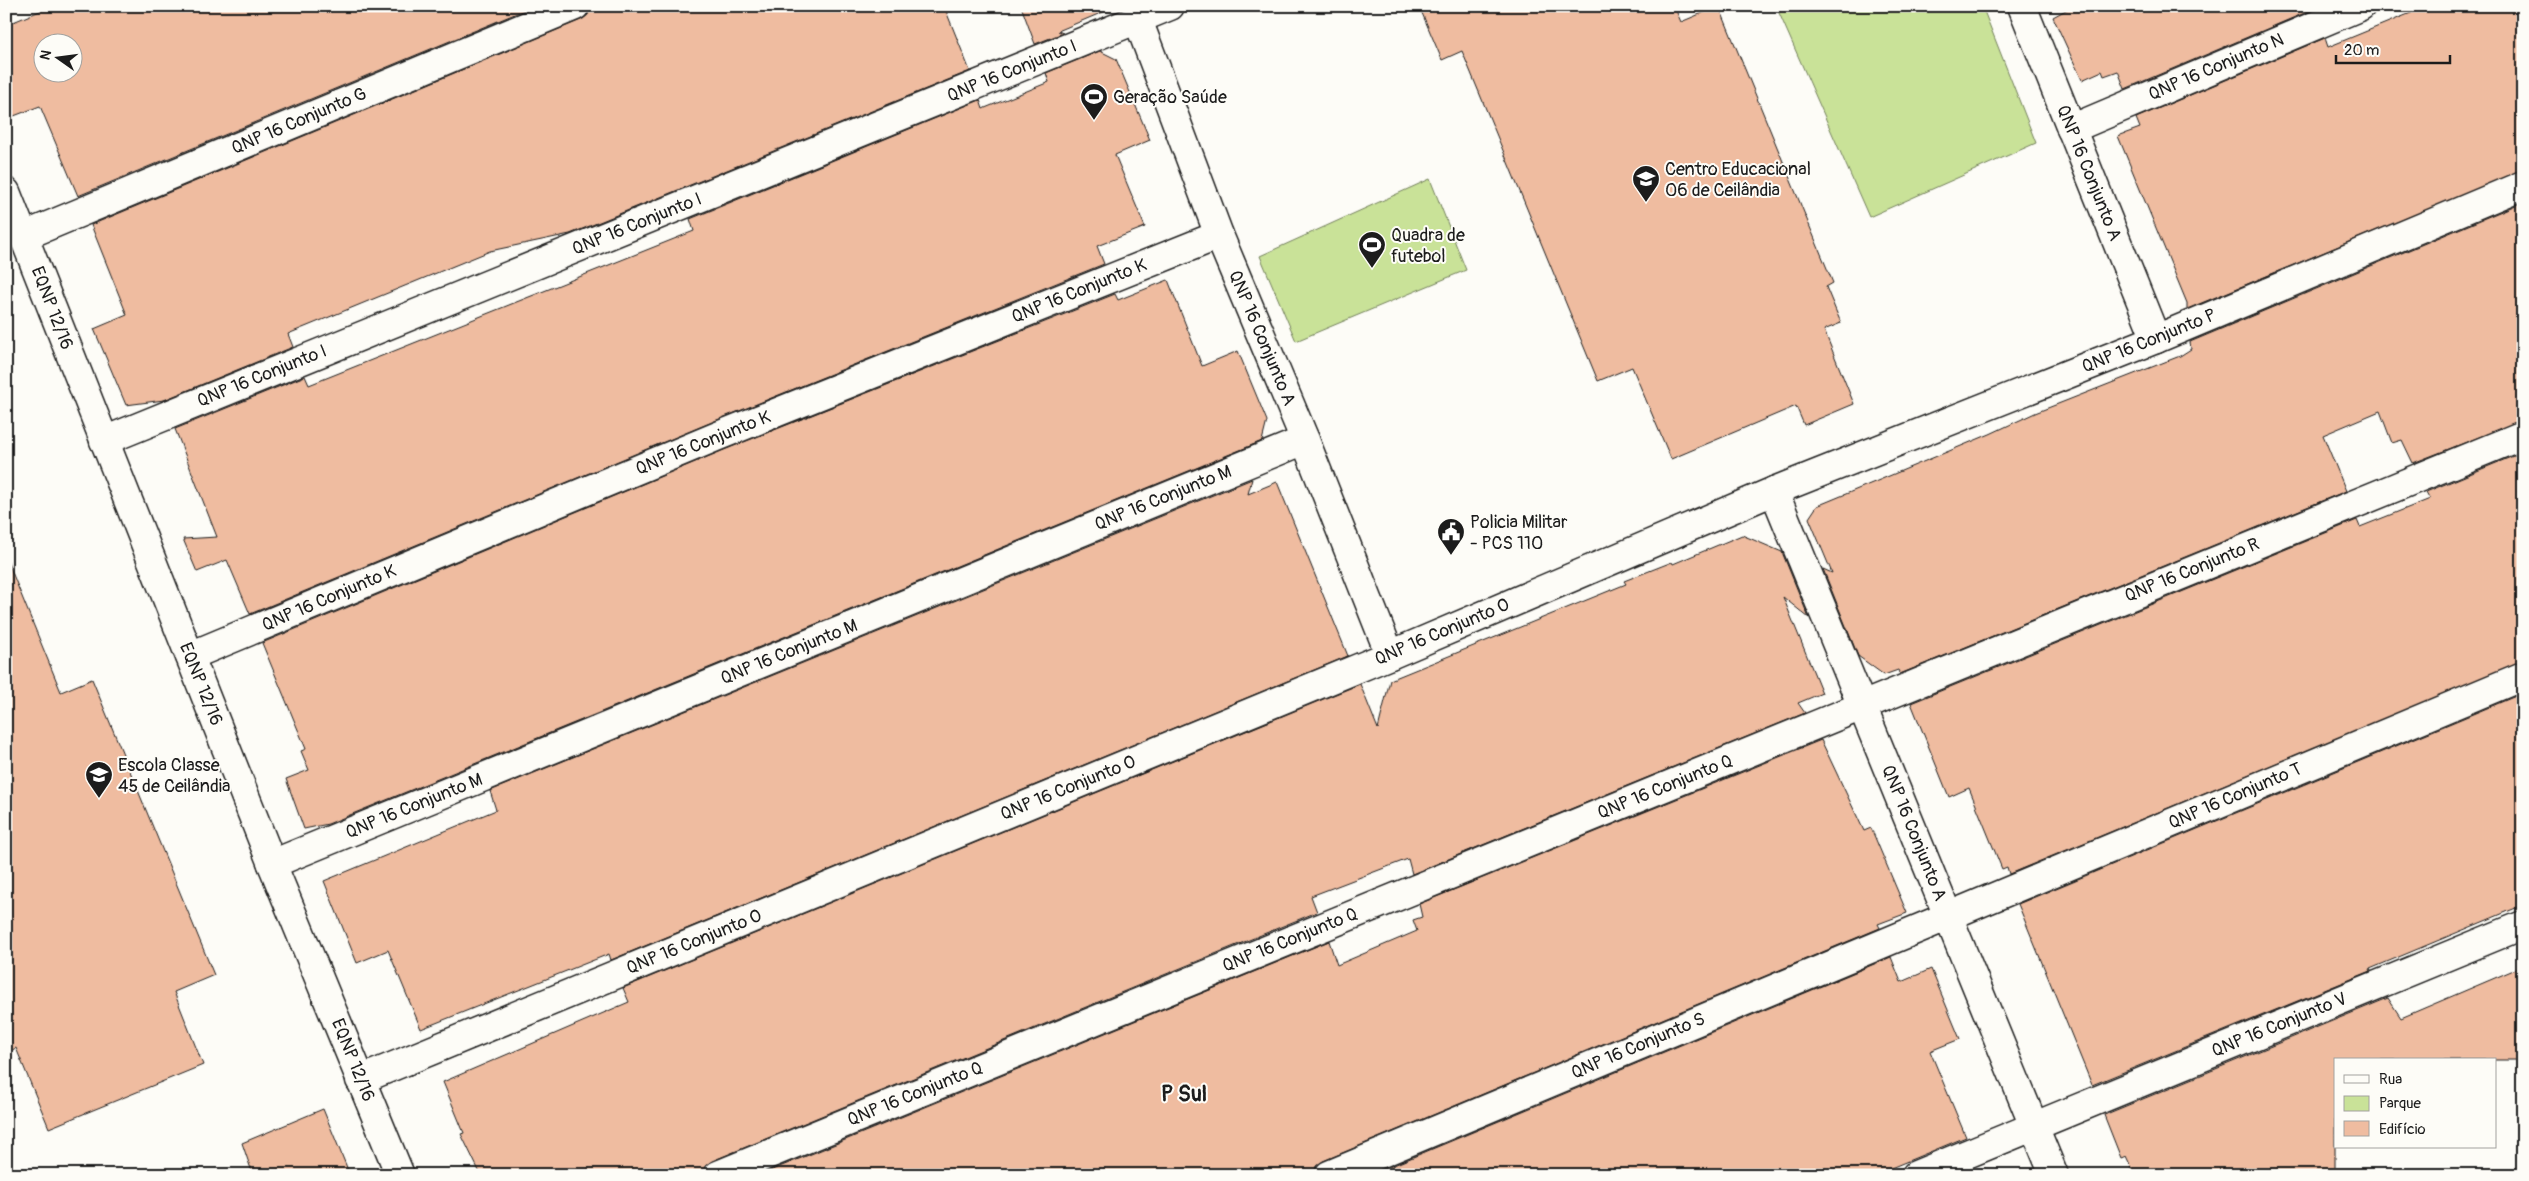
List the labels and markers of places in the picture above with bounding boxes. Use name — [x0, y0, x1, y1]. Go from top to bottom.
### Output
sports icon: Geração Saúde — [1079, 82, 1109, 121]
place label: Geração Saúde — [1113, 86, 1227, 109]
place label: Centro Educacional 06 de Ceilândia — [1665, 158, 1811, 202]
school or university icon: Centro Educacional 06 de Ceilândia — [1631, 164, 1661, 203]
place label: Quadra de futebol — [1391, 224, 1465, 268]
sports icon: Quadra de futebol — [1357, 230, 1387, 269]
place label: Policia Militar - PCS 110 — [1470, 511, 1568, 555]
public building icon: Policia Militar - PCS 110 — [1436, 517, 1466, 556]
place label: Escola Classe 45 de Ceilândia — [118, 754, 230, 798]
school or university icon: Escola Classe 45 de Ceilândia — [84, 760, 114, 799]

